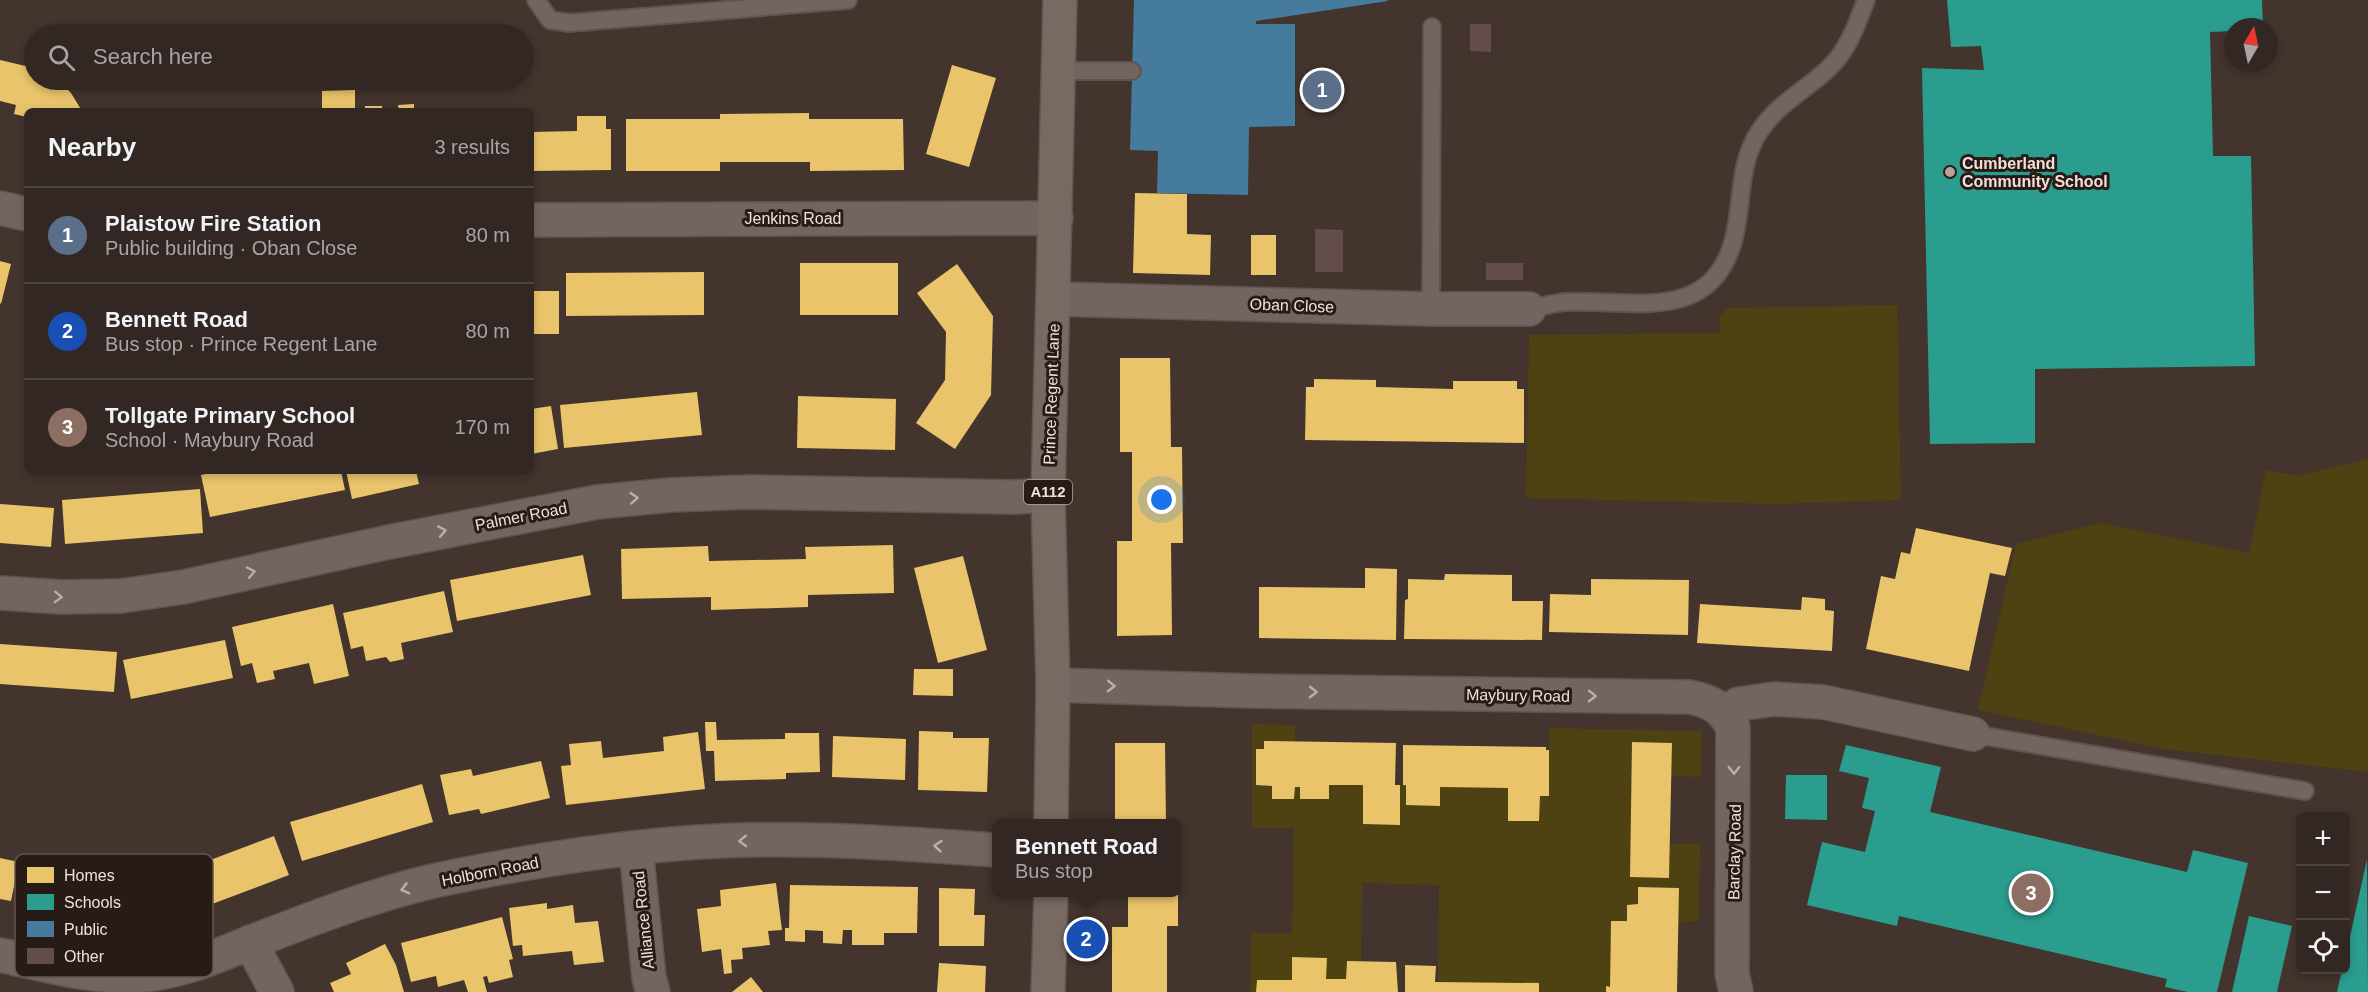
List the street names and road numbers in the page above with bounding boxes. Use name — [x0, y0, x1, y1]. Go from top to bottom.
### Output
street label: Jenkins Road — [745, 210, 841, 227]
street label: Oban Close — [1249, 296, 1335, 315]
street label: Prince Regent Lane — [1041, 323, 1062, 465]
road number: A112 — [1024, 480, 1072, 504]
street label: Palmer Road — [474, 499, 569, 534]
street label: Maybury Road — [1466, 686, 1570, 705]
street label: Barclay Road — [1725, 804, 1744, 900]
street label: Holborn Road — [440, 854, 540, 889]
street label: Alliance Road — [630, 870, 657, 970]

